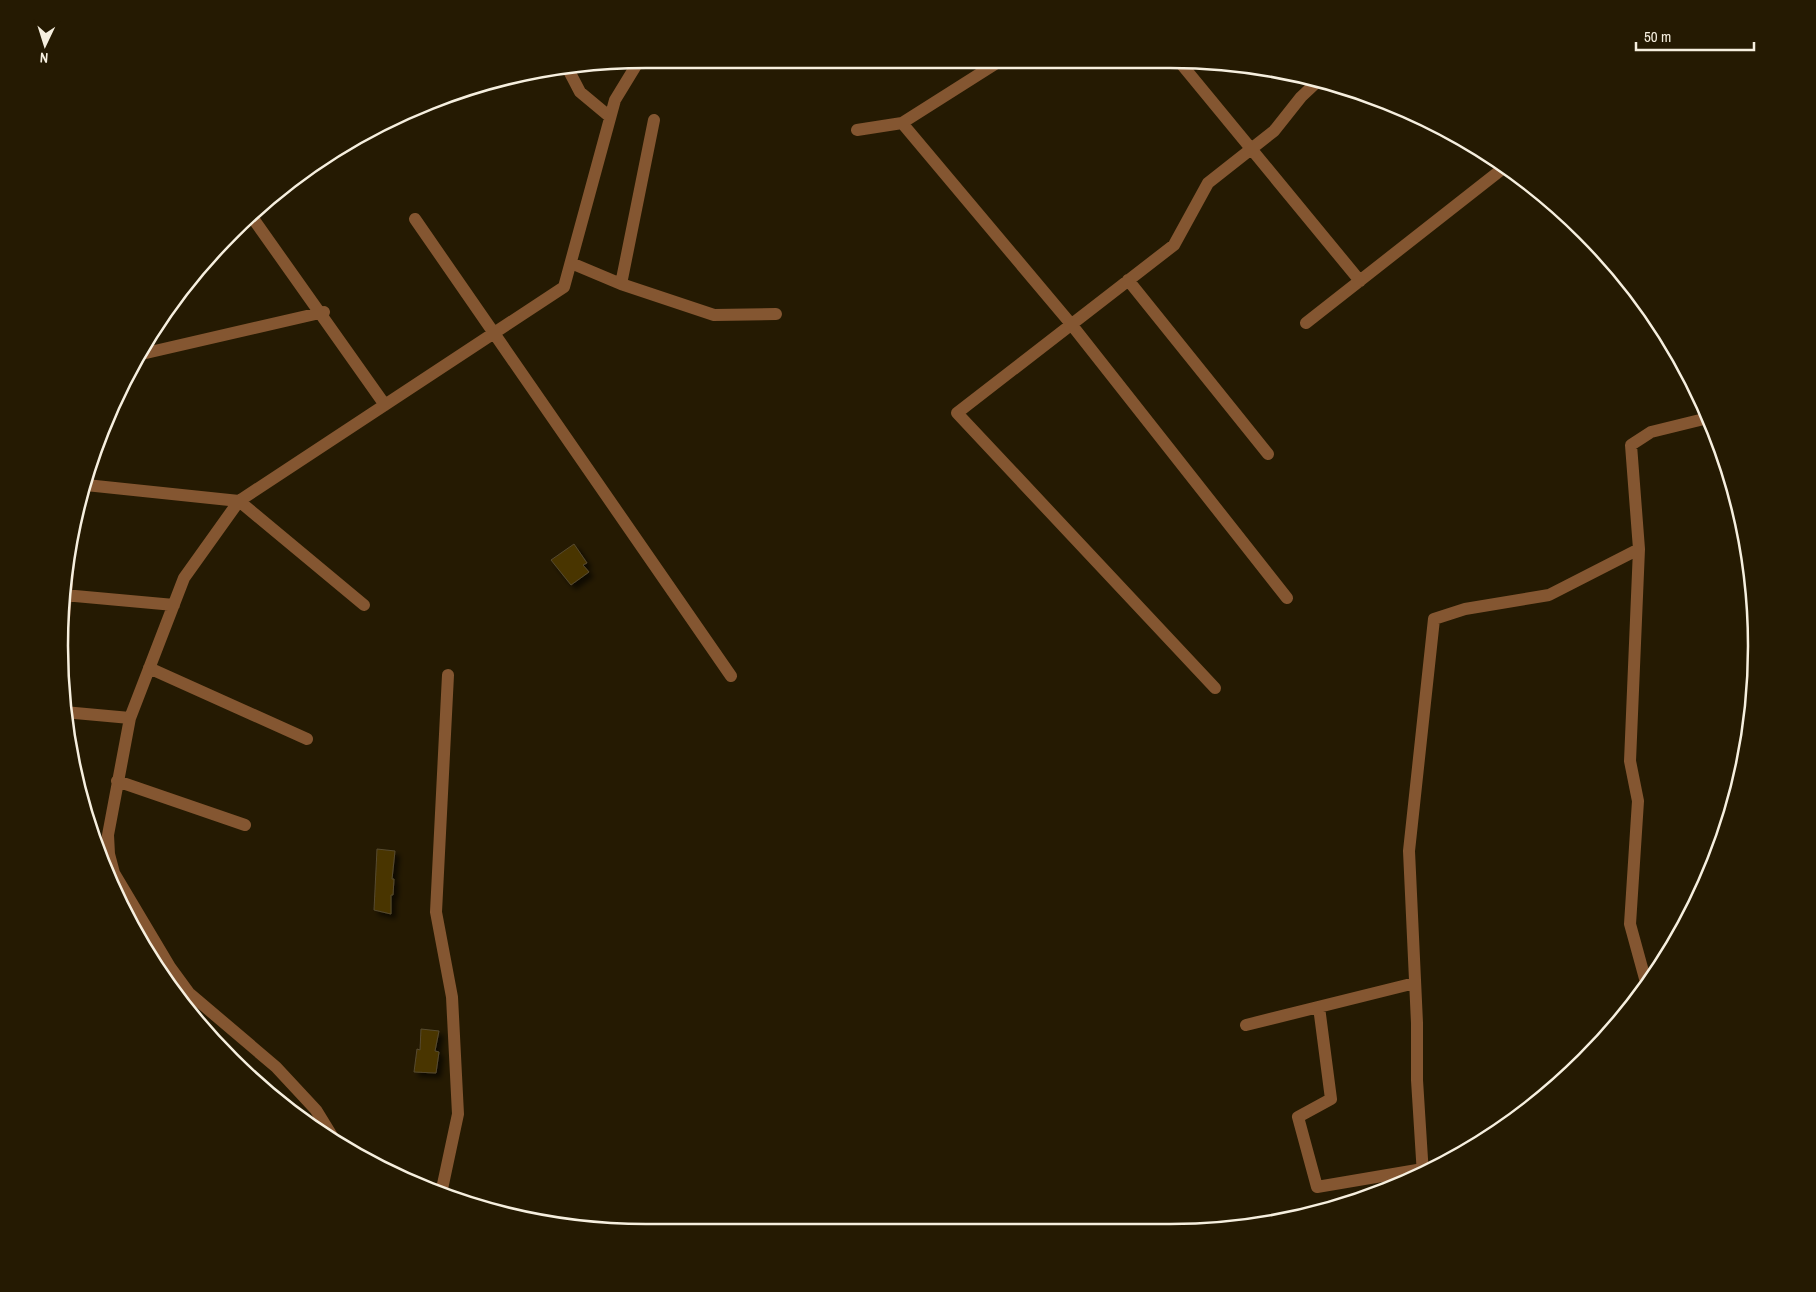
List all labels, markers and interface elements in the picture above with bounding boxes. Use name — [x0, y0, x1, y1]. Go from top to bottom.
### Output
north arrow — [20, 20, 70, 70]
scale bar — [1636, 20, 1754, 52]
text: 50 m — [1644, 26, 1671, 47]
text: N — [39, 49, 49, 67]

